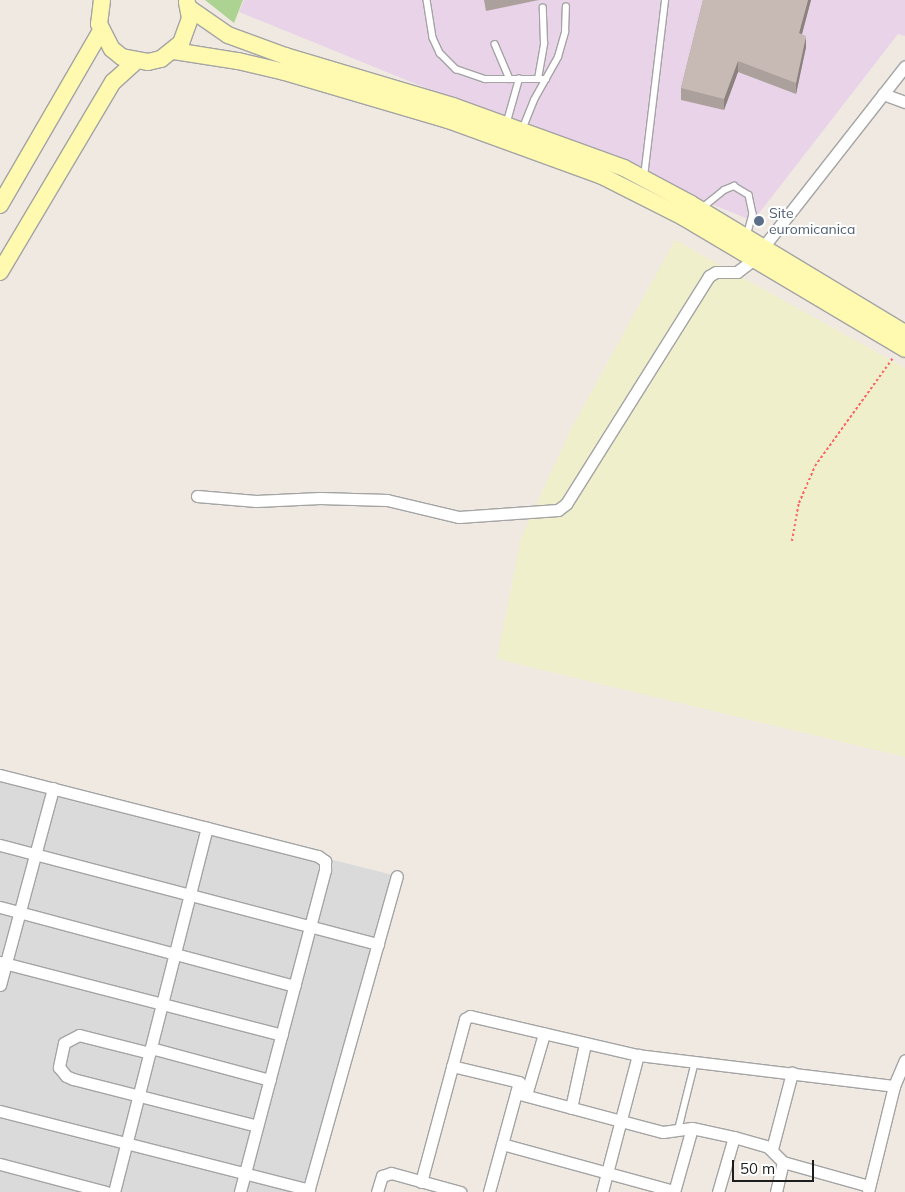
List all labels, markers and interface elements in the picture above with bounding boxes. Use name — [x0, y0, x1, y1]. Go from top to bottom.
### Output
place label: Site euromicanica — [769, 205, 855, 238]
marker: Site euromicanica — [753, 215, 765, 227]
scale bar — [735, 1150, 818, 1182]
text: 50 m — [740, 1159, 775, 1178]

